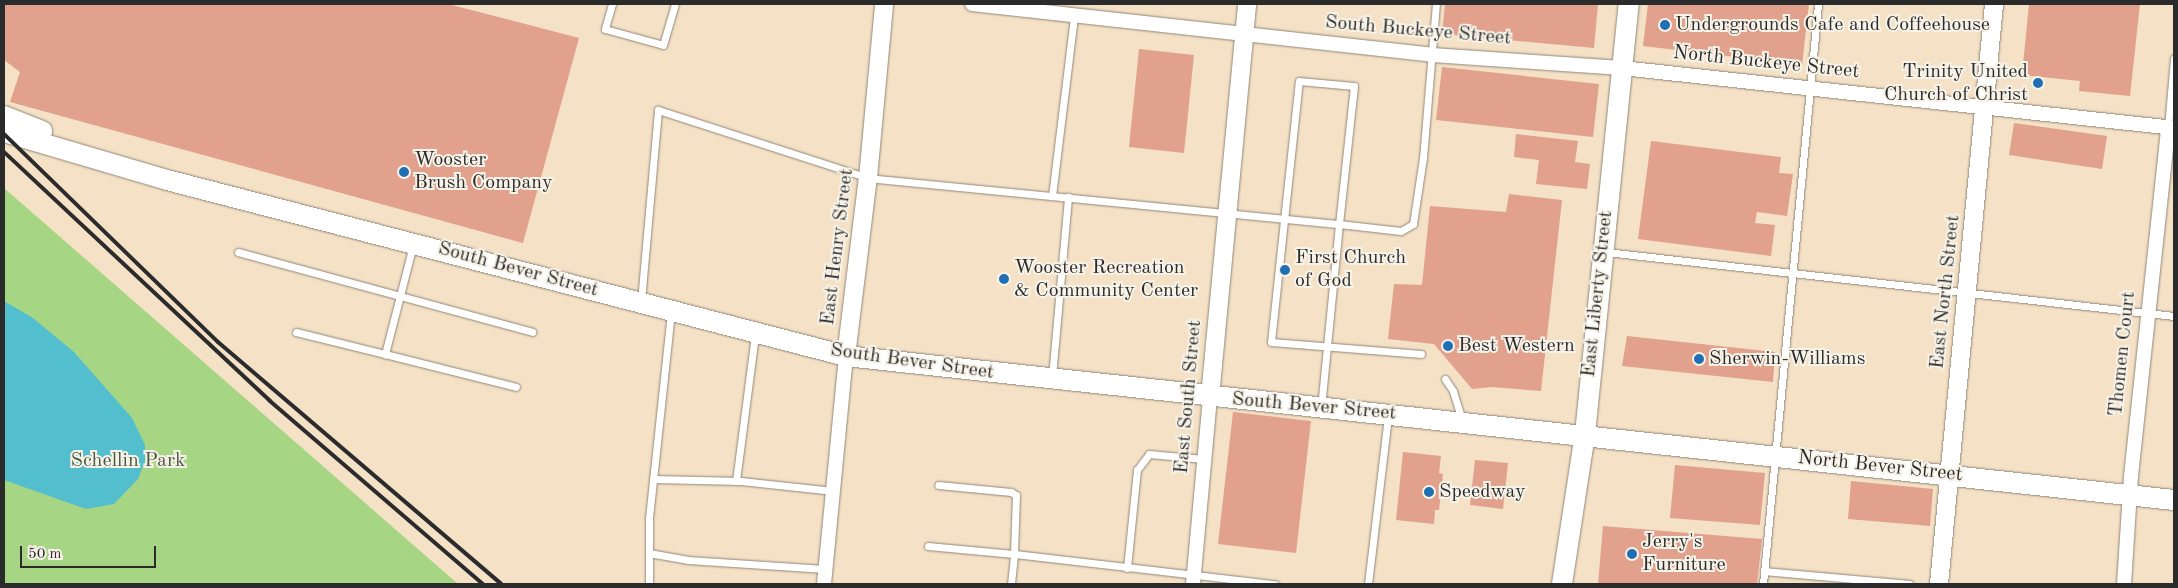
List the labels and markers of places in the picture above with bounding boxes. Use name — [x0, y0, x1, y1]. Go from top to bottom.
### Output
place label: Undergrounds Cafe and Coffeehouse — [1675, 13, 1990, 37]
marker: Undergrounds Cafe and Coffeehouse — [1659, 19, 1671, 31]
place label: Trinity United Church of Christ — [1884, 60, 2028, 107]
marker: Trinity United Church of Christ — [2032, 77, 2044, 89]
place label: Wooster Brush Company — [414, 148, 553, 195]
marker: Wooster Brush Company — [398, 166, 410, 178]
place label: First Church of God — [1295, 246, 1406, 293]
place label: Wooster Recreation & Community Center — [1014, 256, 1198, 303]
marker: First Church of God — [1279, 264, 1291, 276]
marker: Wooster Recreation & Community Center — [998, 273, 1010, 285]
place label: Best Western — [1458, 334, 1575, 358]
marker: Best Western — [1442, 340, 1454, 352]
place label: Sherwin-Williams — [1709, 347, 1865, 371]
marker: Sherwin-Williams — [1693, 353, 1705, 365]
place label: Speedway — [1439, 480, 1526, 504]
marker: Speedway — [1423, 486, 1435, 498]
place label: Jerry's Furniture — [1642, 530, 1726, 577]
marker: Jerry's Furniture — [1626, 548, 1638, 560]

